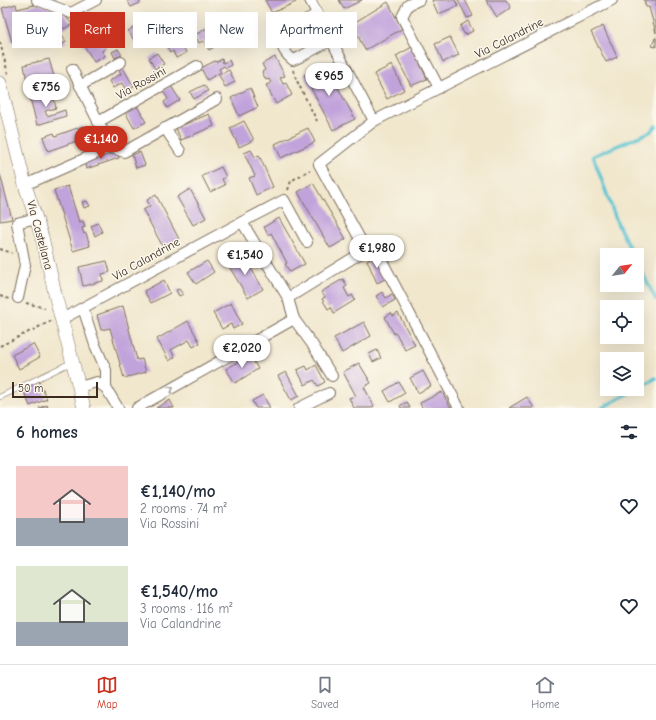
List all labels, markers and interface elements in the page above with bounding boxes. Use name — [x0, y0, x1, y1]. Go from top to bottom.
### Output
chip: Buy — [12, 12, 62, 48]
chip: Rent — [70, 12, 125, 48]
chip: Filters — [133, 12, 197, 48]
chip: New — [205, 12, 258, 48]
chip: Apartment — [266, 12, 357, 48]
street label: Via Calandrine — [472, 15, 546, 61]
pin: €965 — [305, 63, 353, 97]
street label: Via Rossini — [114, 64, 168, 102]
text: €965 — [314, 68, 344, 83]
pin: €756 — [22, 74, 70, 108]
text: €756 — [32, 79, 60, 94]
pin: €1,140 — [68, 126, 134, 160]
text: €1,140 — [83, 131, 119, 146]
street label: Via Castellana — [24, 199, 56, 271]
street label: Via Calandrine — [110, 235, 182, 283]
pin: €1,980 — [344, 235, 410, 269]
text: €1,980 — [358, 240, 396, 255]
pin: €1,540 — [212, 242, 278, 276]
text: €1,540 — [227, 247, 264, 262]
north arrow — [600, 248, 644, 292]
map controls — [600, 248, 644, 396]
button: locate — [600, 300, 644, 344]
pin: €2,020 — [209, 335, 275, 369]
text: €2,020 — [222, 340, 262, 355]
button: layers — [600, 352, 644, 396]
scale bar — [12, 380, 98, 399]
text: 50 m — [18, 382, 43, 395]
one-way arrow — [167, 386, 174, 393]
icon: filters — [618, 421, 640, 443]
text: 6 homes — [16, 423, 78, 442]
icon: home — [48, 482, 96, 530]
text: €1,140/mo — [140, 482, 216, 501]
icon: heart — [618, 495, 640, 517]
text: 2 rooms · 74 m² — [140, 501, 227, 516]
text: Via Rossini — [140, 516, 199, 531]
icon: home — [48, 582, 96, 630]
text: €1,540/mo — [140, 582, 218, 601]
icon: heart — [618, 595, 640, 617]
text: 3 rooms · 116 m² — [140, 601, 232, 616]
text: Via Calandrine — [140, 616, 221, 631]
tab: Map — [96, 674, 118, 711]
tab: Saved — [311, 674, 339, 711]
tab: Home — [531, 674, 560, 711]

